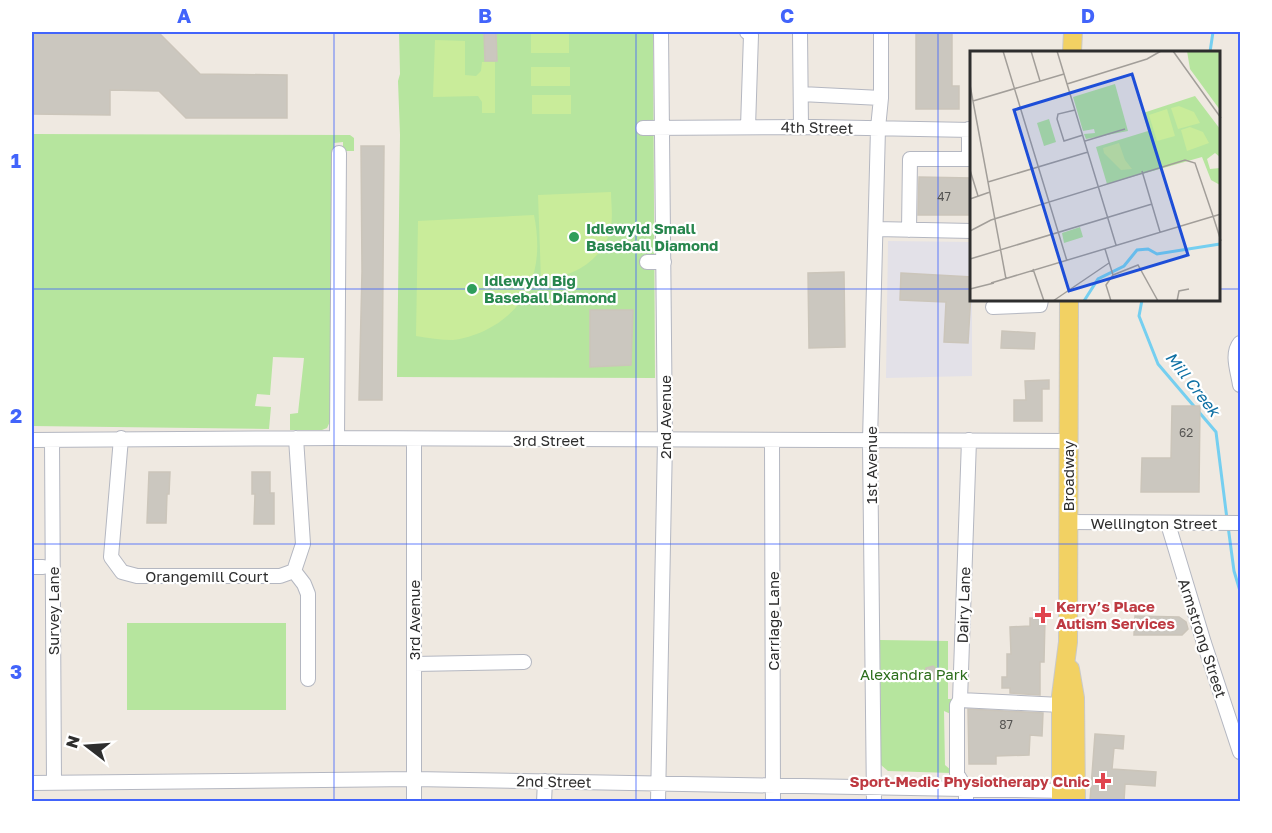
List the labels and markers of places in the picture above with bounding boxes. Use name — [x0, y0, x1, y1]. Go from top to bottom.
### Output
place label: Idlewyld Small Baseball Diamond — [586, 219, 718, 254]
marker: Idlewyld Small Baseball Diamond — [567, 230, 581, 244]
place label: Idlewyld Big Baseball Diamond — [484, 271, 616, 306]
marker: Idlewyld Big Baseball Diamond — [465, 282, 479, 296]
place label: Kerry’s Place Autism Services — [1056, 597, 1175, 632]
marker: Kerry’s Place Autism Services — [1034, 606, 1052, 624]
place label: Sport-Medic Physiotherapy Clnic — [850, 772, 1090, 790]
marker: Sport-Medic Physiotherapy Clnic — [1094, 772, 1112, 790]

